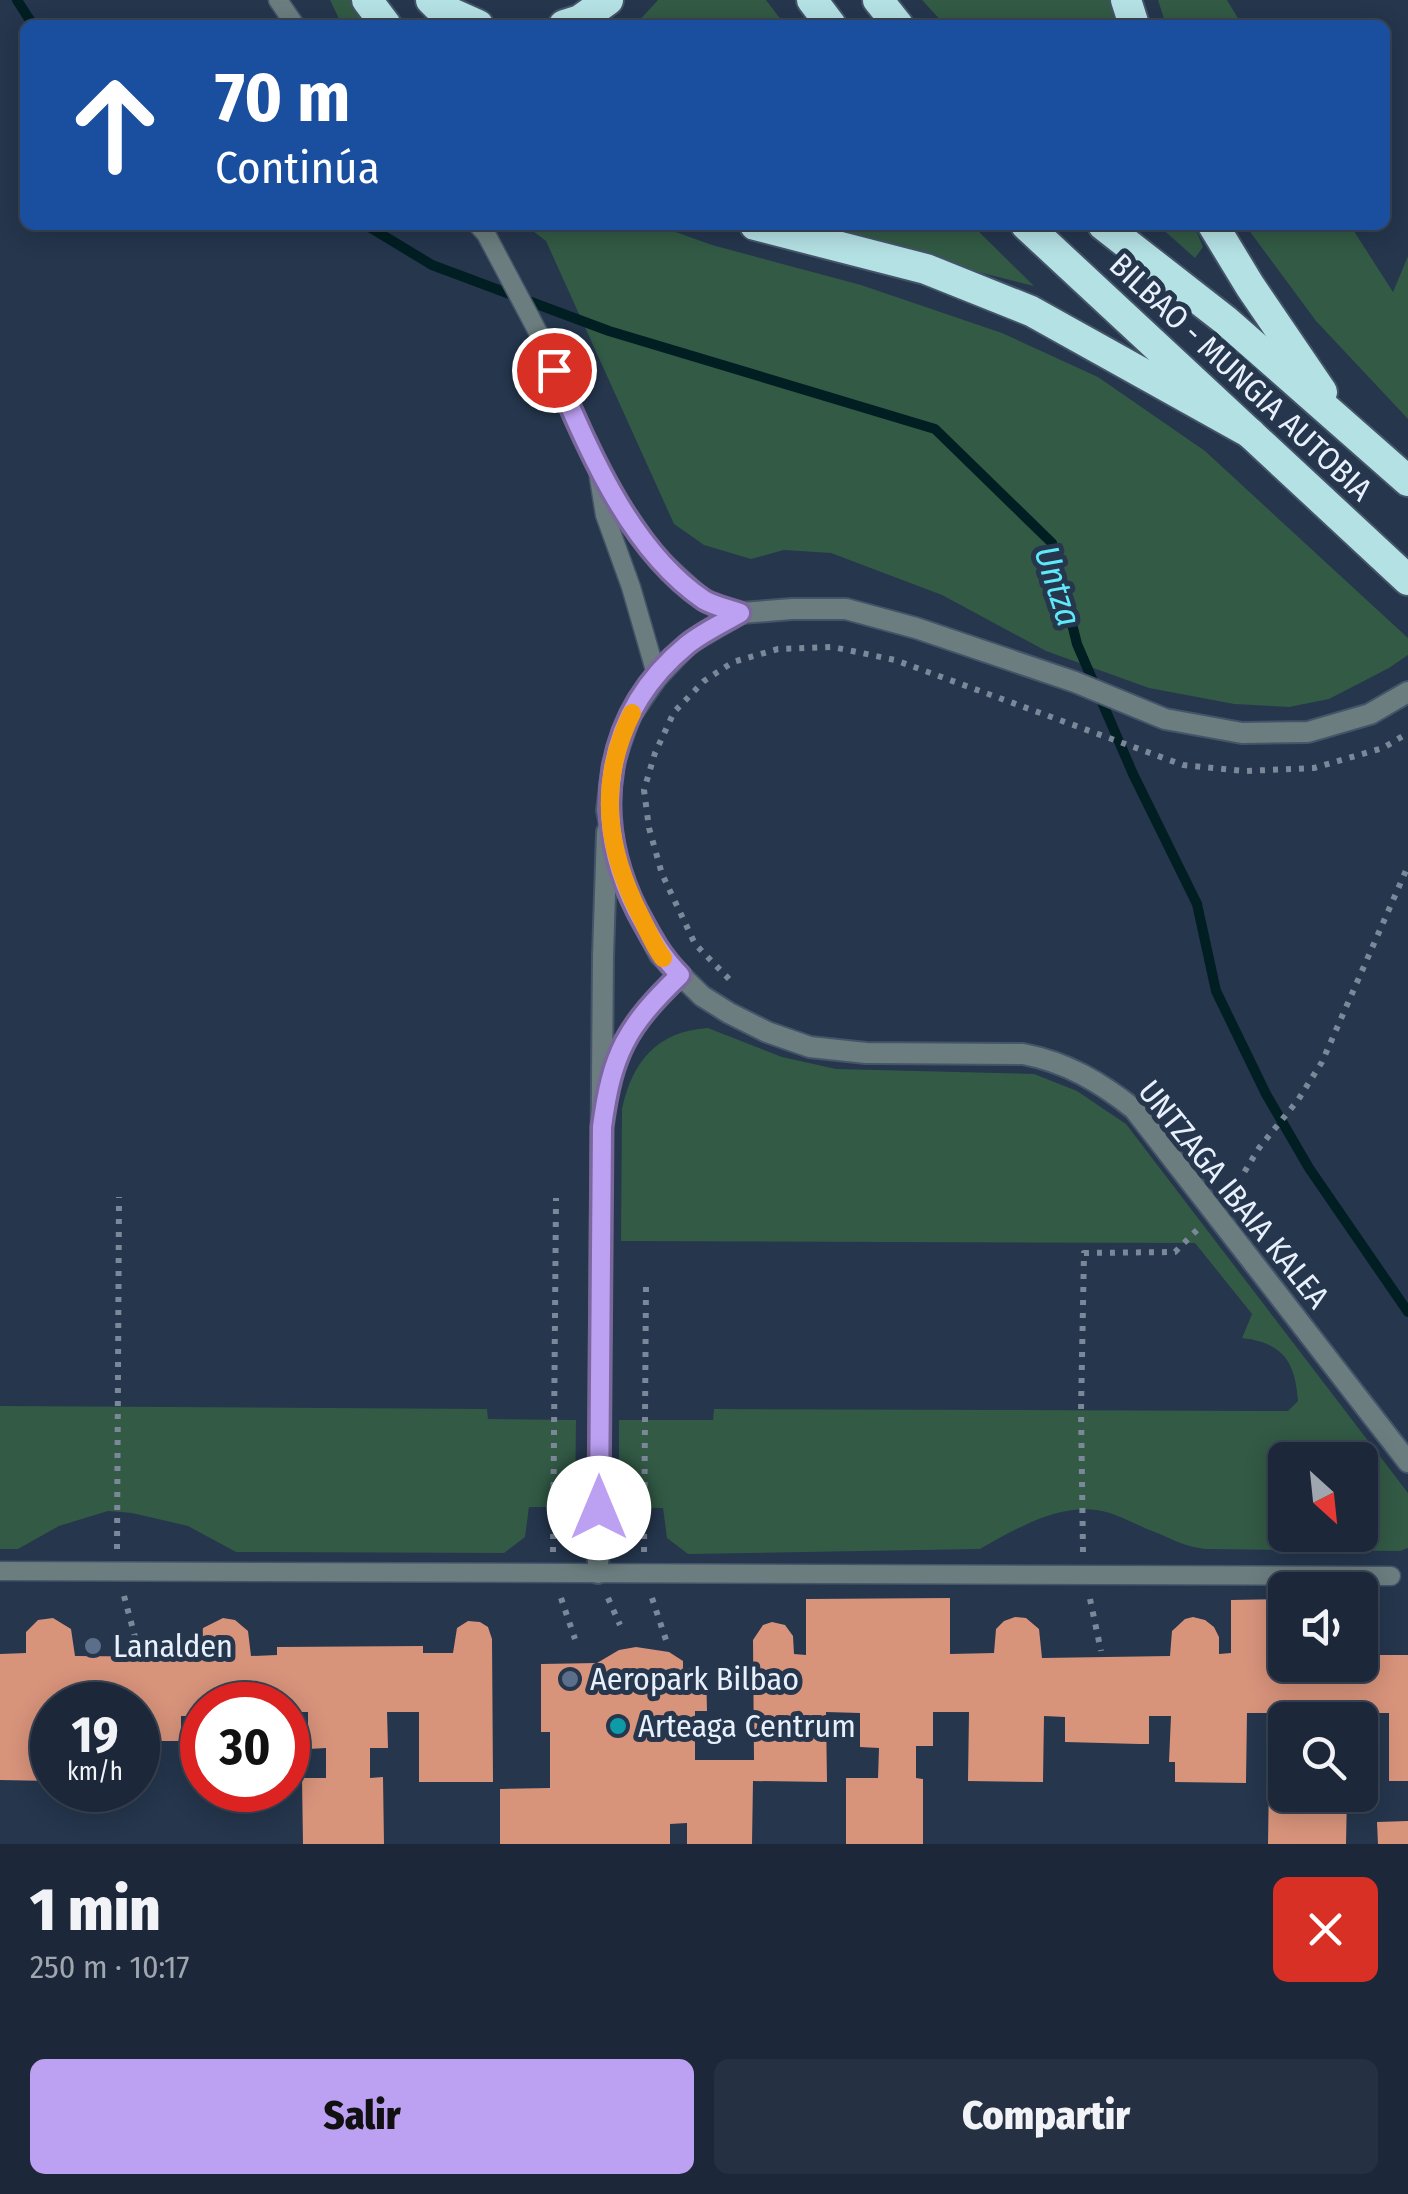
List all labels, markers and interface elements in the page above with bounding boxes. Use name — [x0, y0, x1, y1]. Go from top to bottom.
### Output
text: 70 m — [215, 56, 350, 140]
icon: ahead — [50, 60, 180, 190]
text: Continúa — [215, 141, 380, 195]
street label: BILBAO - MUNGIA AUTOBIA — [1102, 246, 1380, 509]
pin — [512, 328, 597, 413]
icon: arrive — [527, 343, 582, 398]
water label: Untza — [1025, 541, 1091, 631]
street label: UNTZAGA IBAIA KALEA — [1131, 1073, 1338, 1316]
north arrow — [1268, 1442, 1378, 1552]
map controls — [1268, 1442, 1378, 1812]
position arrow — [547, 1456, 651, 1560]
button: sound — [1268, 1572, 1378, 1682]
place label: Lanalden — [113, 1627, 233, 1665]
marker: Lanalden — [82, 1635, 104, 1657]
place label: Aeropark Bilbao — [590, 1660, 799, 1698]
marker: Aeropark Bilbao — [559, 1668, 581, 1690]
speed limit sign: 30 — [180, 1682, 310, 1812]
button: search — [1268, 1702, 1378, 1812]
text: 19 — [71, 1705, 118, 1765]
place label: Arteaga Centrum — [638, 1707, 856, 1745]
marker: Arteaga Centrum — [607, 1715, 629, 1737]
text: km/h — [67, 1757, 123, 1787]
text: 1 min — [30, 1874, 161, 1946]
button: close — [1273, 1877, 1378, 1982]
text: 250 m · 10:17 — [30, 1948, 190, 1986]
button: Salir — [30, 2059, 694, 2174]
button: Compartir — [714, 2059, 1378, 2174]

